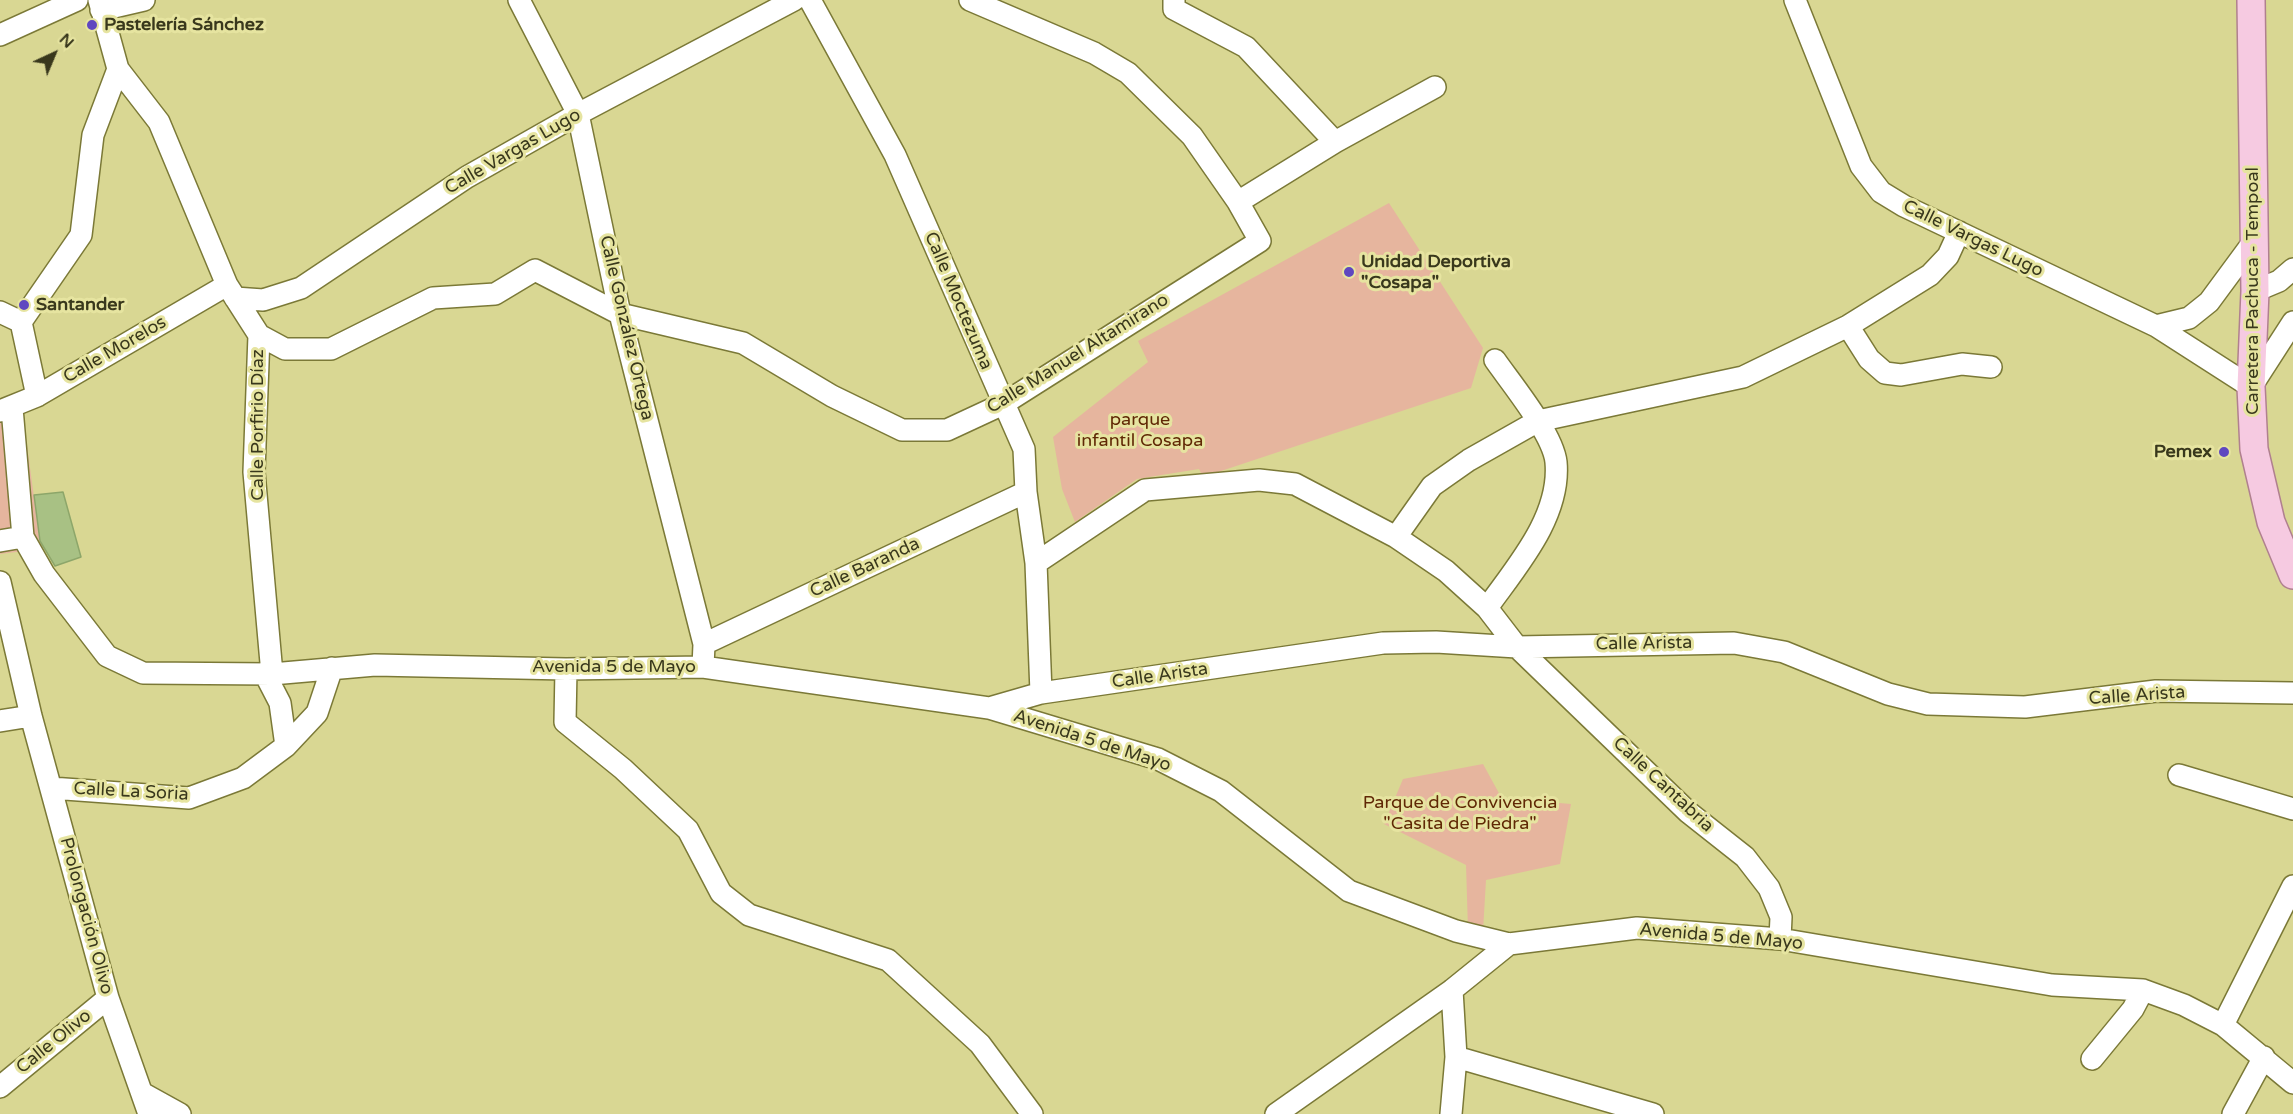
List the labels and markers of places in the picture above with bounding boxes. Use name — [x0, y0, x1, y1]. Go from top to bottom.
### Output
place label: Pastelería Sánchez — [104, 14, 264, 36]
marker: Pastelería Sánchez — [85, 18, 99, 32]
place label: Unidad Deportiva "Cosapa" — [1361, 251, 1511, 294]
marker: Unidad Deportiva "Cosapa" — [1342, 265, 1356, 279]
place label: Santander — [36, 294, 124, 316]
marker: Santander — [17, 298, 31, 312]
place label: Pemex — [2154, 441, 2212, 463]
marker: Pemex — [2217, 445, 2231, 459]

